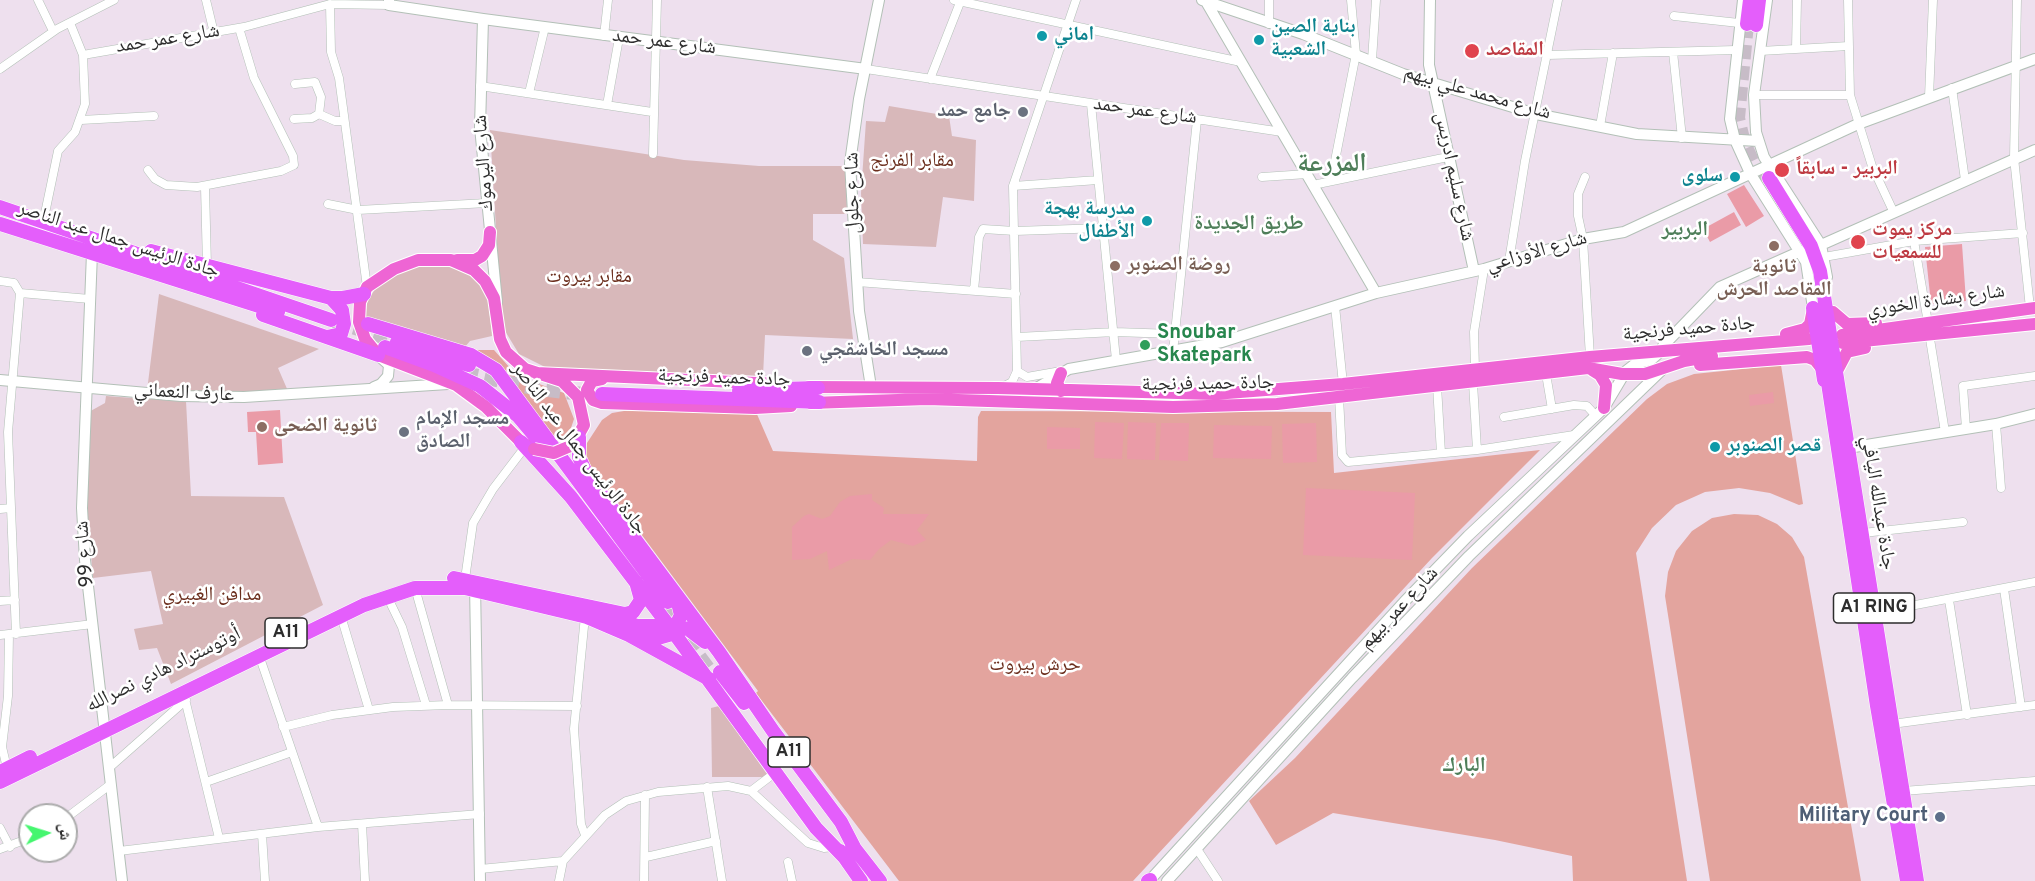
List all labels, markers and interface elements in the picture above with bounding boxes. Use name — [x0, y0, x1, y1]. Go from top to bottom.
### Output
place label: بناية الصين الشعبية — [1271, 16, 1355, 63]
street label: شارع عمر حمد — [115, 20, 221, 60]
place label: اماني — [1054, 24, 1094, 48]
street label: شارع عمر حمد — [611, 25, 717, 61]
marker: اماني — [1035, 29, 1049, 43]
marker: بناية الصين الشعبية — [1252, 33, 1266, 47]
place label: المقاصد — [1486, 39, 1544, 63]
marker: المقاصد — [1463, 42, 1481, 60]
street label: شارع محمد علي بيهم — [1401, 62, 1553, 126]
street label: شارع عمر حمد — [1092, 93, 1198, 131]
place label: جامع حمد — [937, 100, 1011, 124]
marker: جامع حمد — [1016, 105, 1030, 119]
street label: شارع سليم ادريس — [1428, 110, 1478, 244]
street label: شارع اليرموك — [470, 114, 500, 212]
park label: مقابر الفرنج — [870, 150, 954, 174]
district label: المزرعة — [1297, 150, 1367, 182]
street label: شارع جلول — [841, 152, 867, 234]
place label: البربير - سابقاً — [1796, 158, 1898, 182]
marker: البربير - سابقاً — [1773, 161, 1791, 179]
place label: سلوى — [1682, 165, 1723, 189]
marker: سلوى — [1728, 170, 1742, 184]
street label: جادة الرئيس جمال عبد الناصر — [14, 197, 222, 285]
place label: مدرسة بهجة الأطفال — [1044, 198, 1135, 245]
district label: طريق الجديدة — [1194, 212, 1304, 238]
marker: مدرسة بهجة الأطفال — [1140, 214, 1154, 228]
district label: البربير — [1662, 218, 1708, 244]
place label: مركز يموت للسمعيات — [1872, 219, 1952, 266]
street label: شارع الأوزاعي — [1484, 227, 1590, 279]
marker: مركز يموت للسمعيات — [1849, 233, 1867, 251]
marker: ثانوية المقاصد الحرش — [1767, 239, 1781, 253]
place label: روضة الصنوبر — [1127, 254, 1231, 278]
place label: ثانوية المقاصد الحرش — [1716, 256, 1832, 303]
marker: روضة الصنوبر — [1108, 259, 1122, 273]
park label: مقابر بيروت — [546, 266, 632, 290]
street label: شارع بشارة الخوري — [1866, 280, 2006, 324]
street label: جادة حميد فرنجية — [1622, 312, 1756, 348]
place label: Snoubar Skatepark — [1157, 322, 1252, 369]
marker: Snoubar Skatepark — [1138, 338, 1152, 352]
place label: مسجد الخاشقجي — [819, 339, 948, 363]
marker: مسجد الخاشقجي — [800, 344, 814, 358]
street label: جادة الرئيس جمال عبد الناصر — [505, 358, 651, 540]
street label: جادة حميد فرنجية — [657, 365, 791, 393]
street label: جادة حميد فرنجية — [1141, 372, 1275, 398]
street label: عارف النعماني — [133, 379, 235, 409]
place label: مسجد الإمام الصادق — [416, 408, 509, 455]
place label: ثانوية الضحى — [274, 415, 377, 439]
marker: ثانوية الضحى — [255, 420, 269, 434]
marker: مسجد الإمام الصادق — [397, 425, 411, 439]
street label: جادة عبدالله اليافي — [1855, 434, 1899, 572]
place label: قصر الصنوبر — [1727, 435, 1821, 459]
marker: قصر الصنوبر — [1708, 440, 1722, 454]
street label: شارع 99 — [71, 520, 101, 588]
street label: شارع عمر بيهم — [1356, 563, 1444, 655]
park label: مدافن الغبيري — [163, 584, 261, 608]
road number: A1 RING — [1834, 593, 1914, 623]
road number: A11 — [265, 618, 307, 648]
street label: أوتوستراد هادي نصرالله — [83, 623, 245, 719]
park label: حرش بيروت — [989, 654, 1081, 678]
road number: A11 — [768, 737, 810, 767]
district label: البارك — [1442, 754, 1486, 780]
north arrow — [18, 803, 78, 863]
place label: Military Court — [1799, 805, 1928, 829]
marker: Military Court — [1933, 810, 1947, 824]
text: ش — [53, 823, 75, 841]

